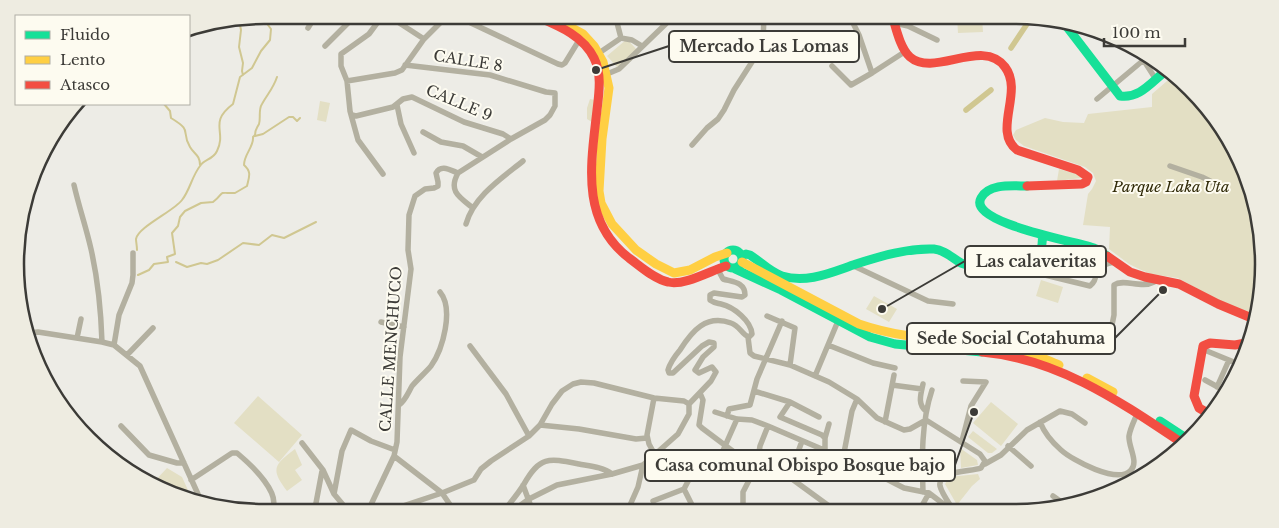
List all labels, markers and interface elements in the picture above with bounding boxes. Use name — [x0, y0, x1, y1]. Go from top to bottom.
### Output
legend — [15, 15, 190, 105]
scale bar — [1104, 15, 1185, 47]
text: 100 m — [1112, 23, 1161, 42]
text: Fluido — [60, 25, 110, 44]
callout: Mercado Las Lomas — [669, 31, 859, 62]
text: Mercado Las Lomas — [679, 36, 849, 56]
street label: CALLE 8 — [432, 46, 504, 75]
text: Lento — [60, 50, 106, 69]
text: Atasco — [59, 75, 110, 94]
street label: CALLE 9 — [423, 80, 495, 125]
park label: Parque Laka Uta — [1111, 177, 1230, 196]
callout: Las calaveritas — [965, 246, 1106, 277]
text: Las calaveritas — [975, 251, 1097, 271]
street label: CALLE MENCHUCO — [375, 265, 406, 432]
callout: Sede Social Cotahuma — [907, 323, 1115, 354]
text: Sede Social Cotahuma — [917, 328, 1105, 348]
callout: Casa comunal Obispo Bosque bajo — [645, 450, 955, 481]
text: Casa comunal Obispo Bosque bajo — [655, 455, 945, 475]

